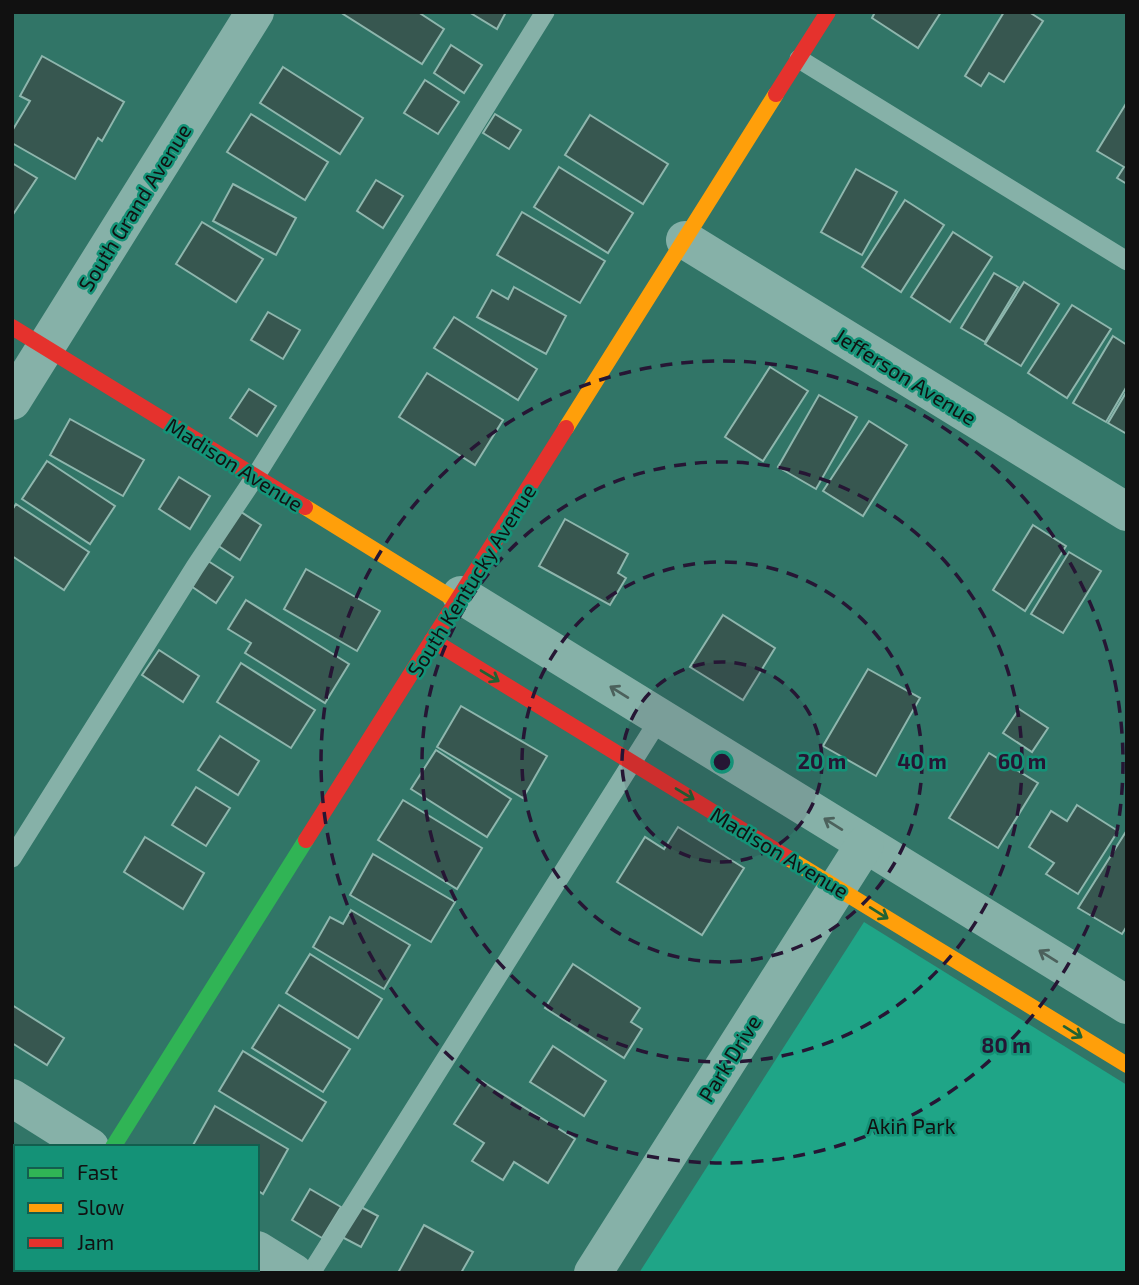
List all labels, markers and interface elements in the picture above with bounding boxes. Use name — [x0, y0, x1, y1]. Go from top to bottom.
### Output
street label: South Grand Avenue — [72, 119, 196, 295]
street label: Jefferson Avenue — [831, 322, 981, 430]
street label: Madison Avenue — [162, 412, 308, 516]
street label: South Kentucky Avenue — [401, 479, 541, 681]
one-way arrow — [480, 669, 500, 683]
one-way arrow — [609, 685, 629, 699]
text: 20 m — [798, 748, 846, 773]
text: 40 m — [897, 748, 947, 773]
text: 60 m — [998, 748, 1046, 773]
centre of rings — [710, 750, 734, 774]
one-way arrow — [674, 788, 694, 802]
street label: Madison Avenue — [706, 801, 854, 903]
one-way arrow — [824, 817, 844, 831]
one-way arrow — [868, 906, 888, 920]
one-way arrow — [1038, 949, 1058, 963]
street label: Park Drive — [693, 1010, 765, 1106]
one-way arrow — [1062, 1025, 1082, 1039]
text: 80 m — [981, 1032, 1031, 1057]
park label: Akin Park — [867, 1113, 956, 1138]
legend — [14, 1145, 259, 1271]
text: Fast — [77, 1159, 118, 1184]
text: Slow — [77, 1194, 124, 1219]
text: Jam — [77, 1229, 114, 1254]

